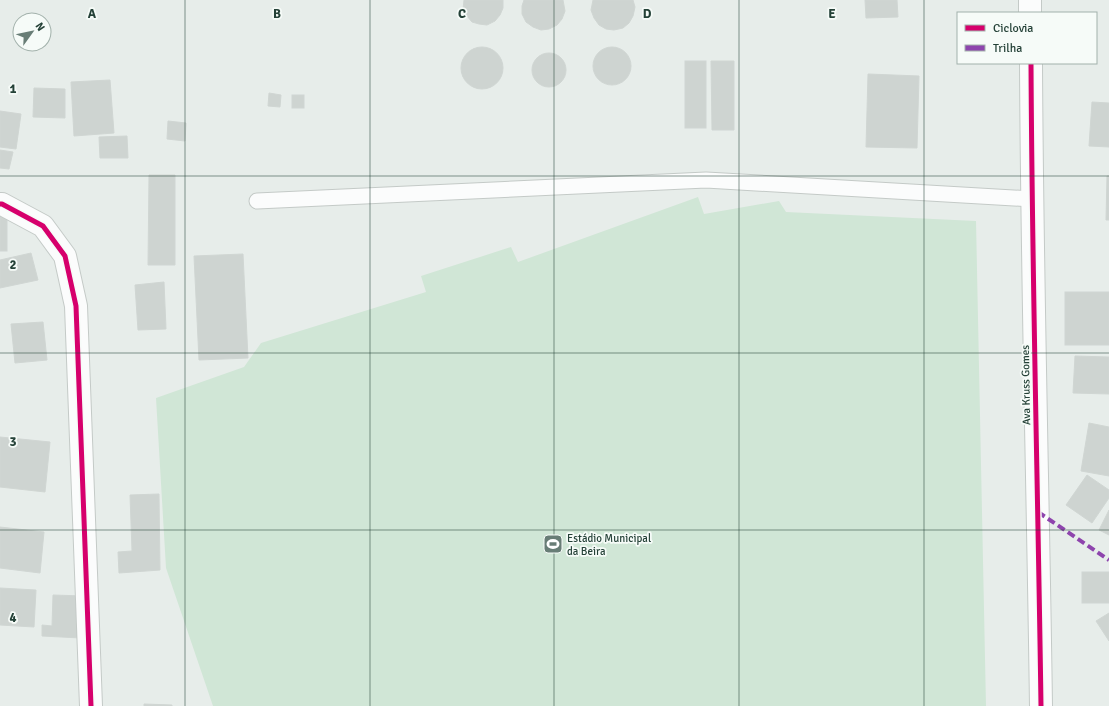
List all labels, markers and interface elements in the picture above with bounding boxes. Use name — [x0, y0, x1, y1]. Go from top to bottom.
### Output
text: A — [88, 6, 97, 22]
text: B — [273, 6, 281, 22]
text: C — [458, 6, 466, 22]
text: D — [643, 6, 652, 22]
text: E — [828, 6, 836, 22]
north arrow — [12, 12, 52, 52]
legend — [957, 12, 1097, 64]
text: N — [32, 20, 48, 34]
text: Ciclovia — [993, 21, 1033, 36]
text: Trilha — [993, 41, 1022, 56]
text: 1 — [9, 81, 17, 97]
text: 2 — [9, 257, 17, 273]
street label: Ava Kruss Gomes — [1019, 345, 1033, 425]
text: 3 — [9, 434, 17, 450]
place label: Estádio Municipal da Beira — [567, 532, 651, 558]
sports icon: Estádio Municipal da Beira — [542, 533, 564, 555]
text: 4 — [9, 610, 17, 626]

